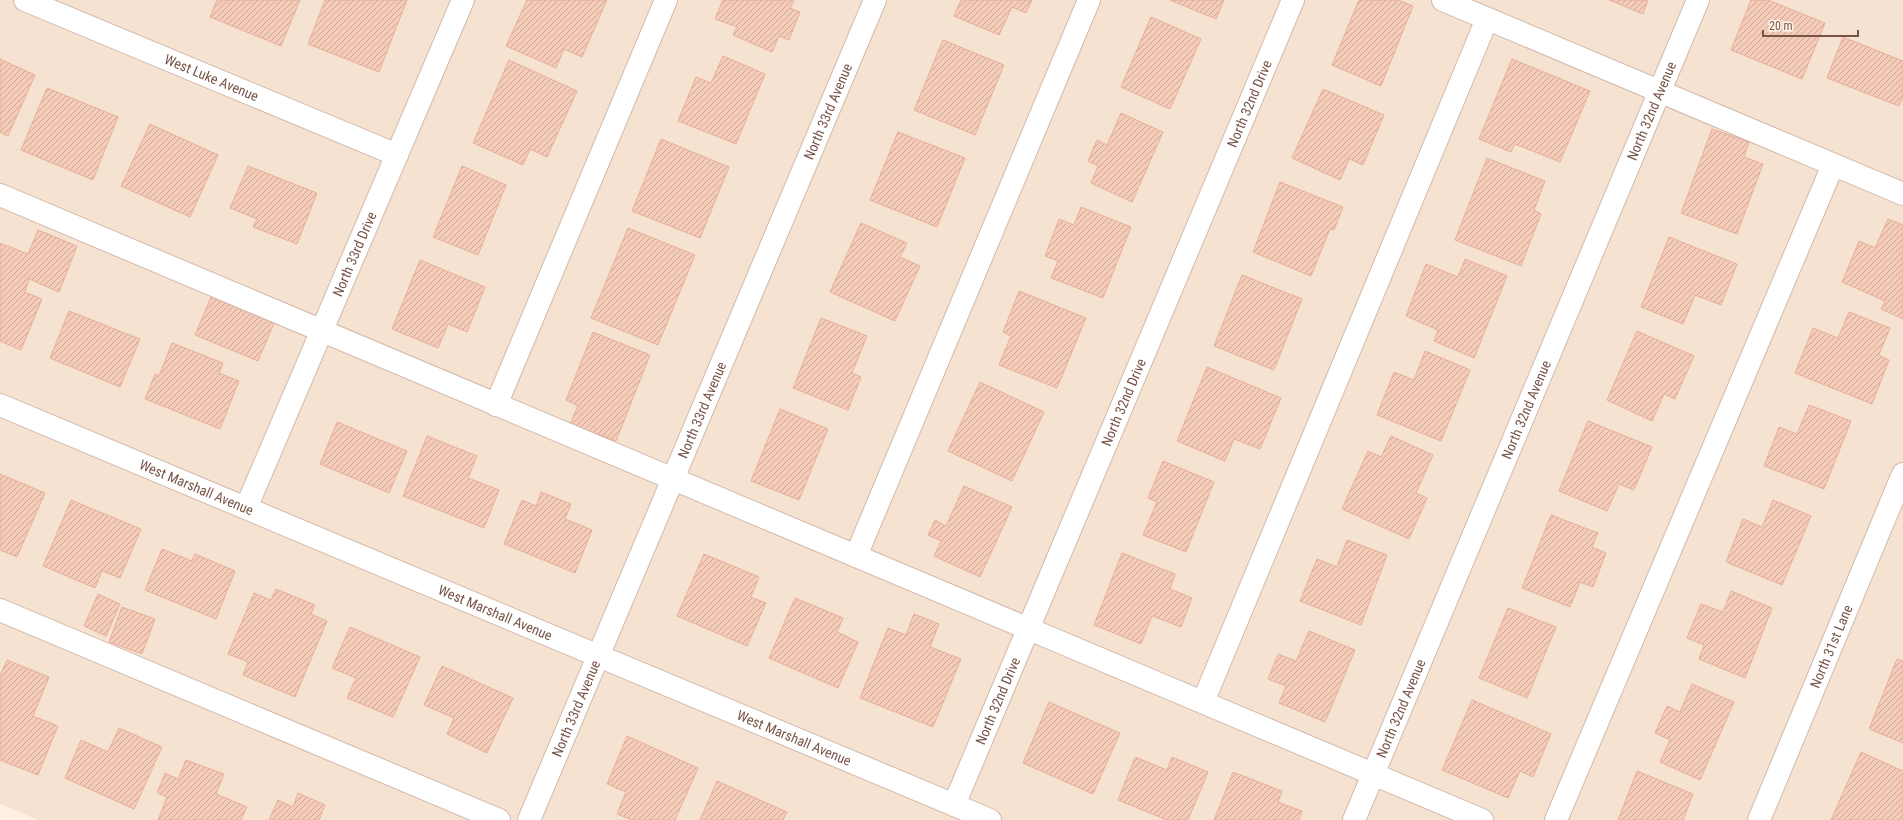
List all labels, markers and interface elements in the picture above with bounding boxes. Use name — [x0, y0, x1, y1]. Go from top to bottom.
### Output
scale bar — [1763, 12, 1858, 38]
text: 20 m — [1769, 19, 1793, 33]
street label: West Luke Avenue — [162, 51, 261, 105]
street label: North 32nd Drive — [1224, 57, 1275, 150]
street label: North 32nd Avenue — [1624, 59, 1679, 163]
street label: North 33rd Avenue — [801, 61, 856, 162]
street label: North 33rd Drive — [329, 209, 380, 299]
street label: North 32nd Drive — [1098, 356, 1149, 448]
street label: North 32nd Avenue — [1498, 357, 1554, 461]
street label: North 33rd Avenue — [675, 359, 730, 461]
street label: West Marshall Avenue — [137, 456, 256, 519]
street label: West Marshall Avenue — [436, 582, 555, 644]
street label: North 31st Lane — [1807, 602, 1856, 691]
street label: North 32nd Drive — [972, 654, 1023, 747]
street label: North 32nd Avenue — [1373, 656, 1429, 760]
street label: North 33rd Avenue — [549, 658, 604, 759]
street label: West Marshall Avenue — [735, 707, 854, 769]

